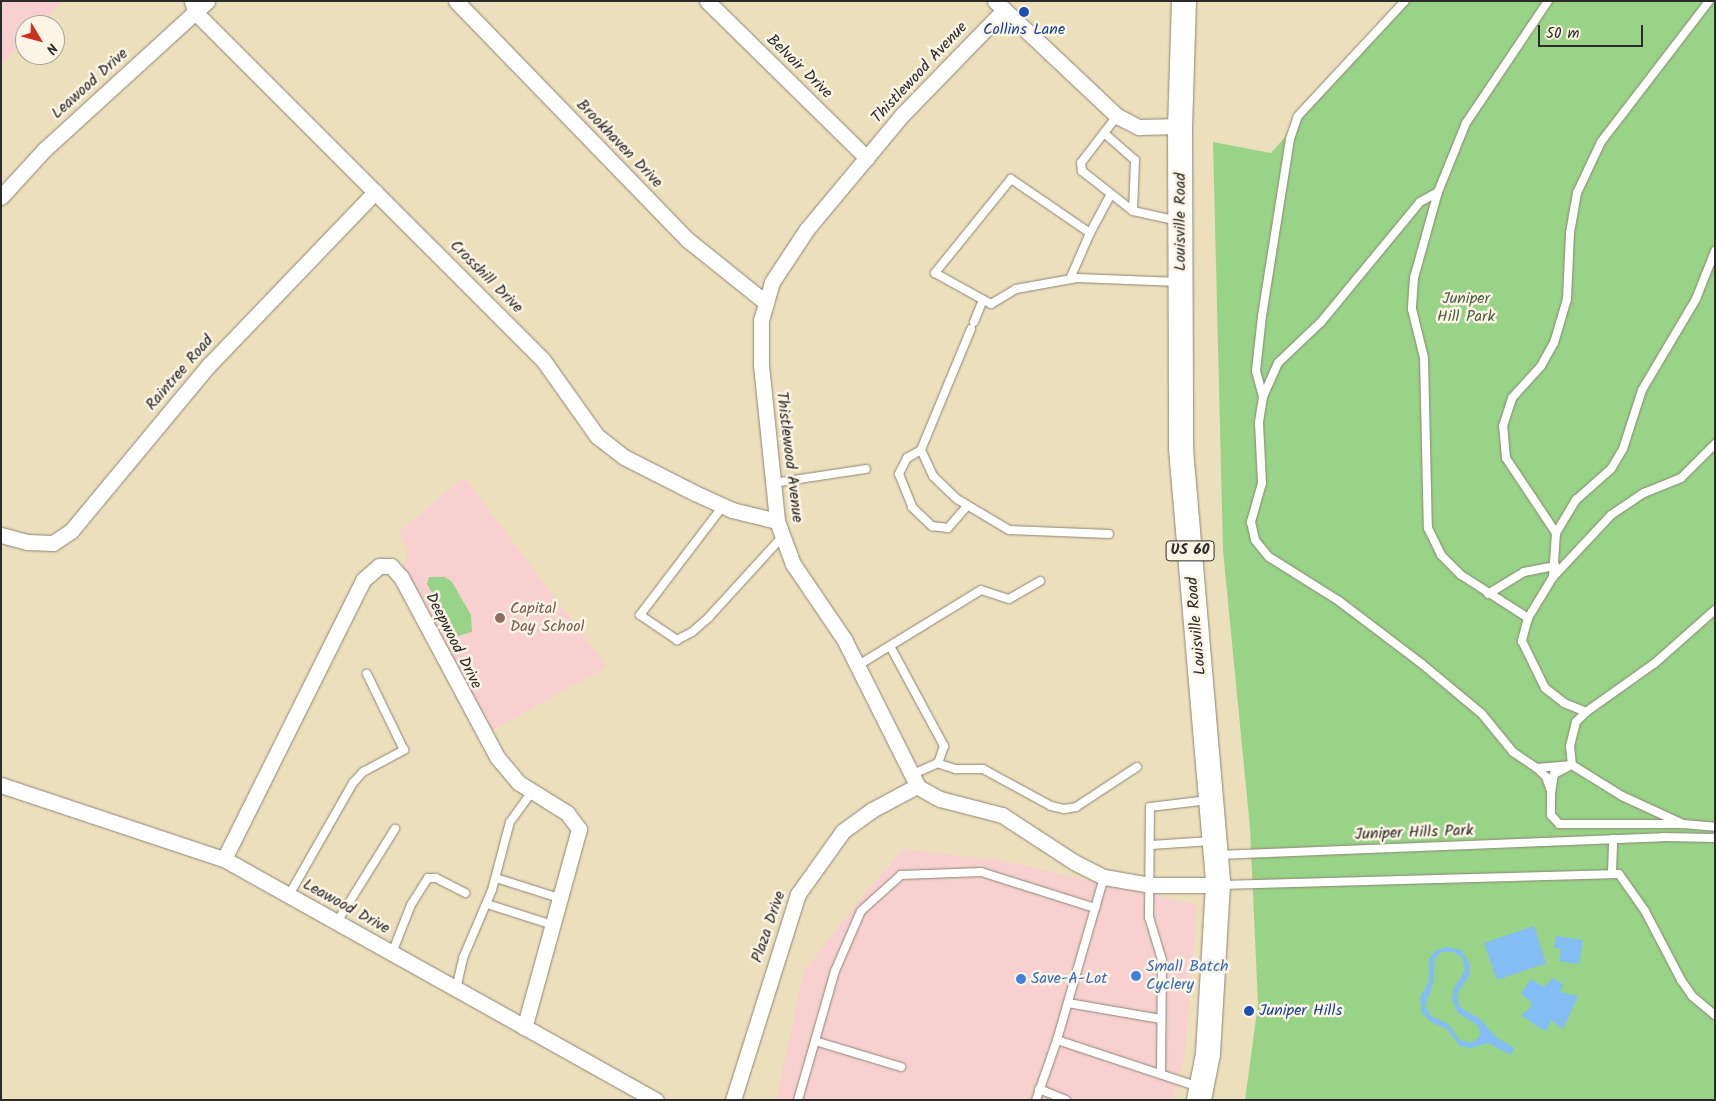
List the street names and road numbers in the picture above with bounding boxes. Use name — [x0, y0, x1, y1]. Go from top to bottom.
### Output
street label: Thistlewood Avenue — [868, 18, 972, 128]
street label: Belvoir Drive — [762, 31, 836, 103]
street label: Leawood Drive — [48, 45, 132, 123]
street label: Brookhaven Drive — [572, 96, 666, 192]
street label: Louisville Road — [1171, 173, 1191, 271]
street label: Crosshill Drive — [445, 236, 527, 318]
street label: Raintree Road — [142, 331, 218, 415]
street label: Thistlewood Avenue — [771, 390, 807, 524]
road number: US 60 — [1165, 538, 1215, 564]
street label: Louisville Road — [1183, 576, 1211, 676]
street label: Deepwood Drive — [421, 590, 485, 692]
street label: Juniper Hills Park — [1354, 821, 1474, 845]
street label: Leawood Drive — [299, 875, 393, 939]
street label: Plaza Drive — [748, 889, 790, 965]

